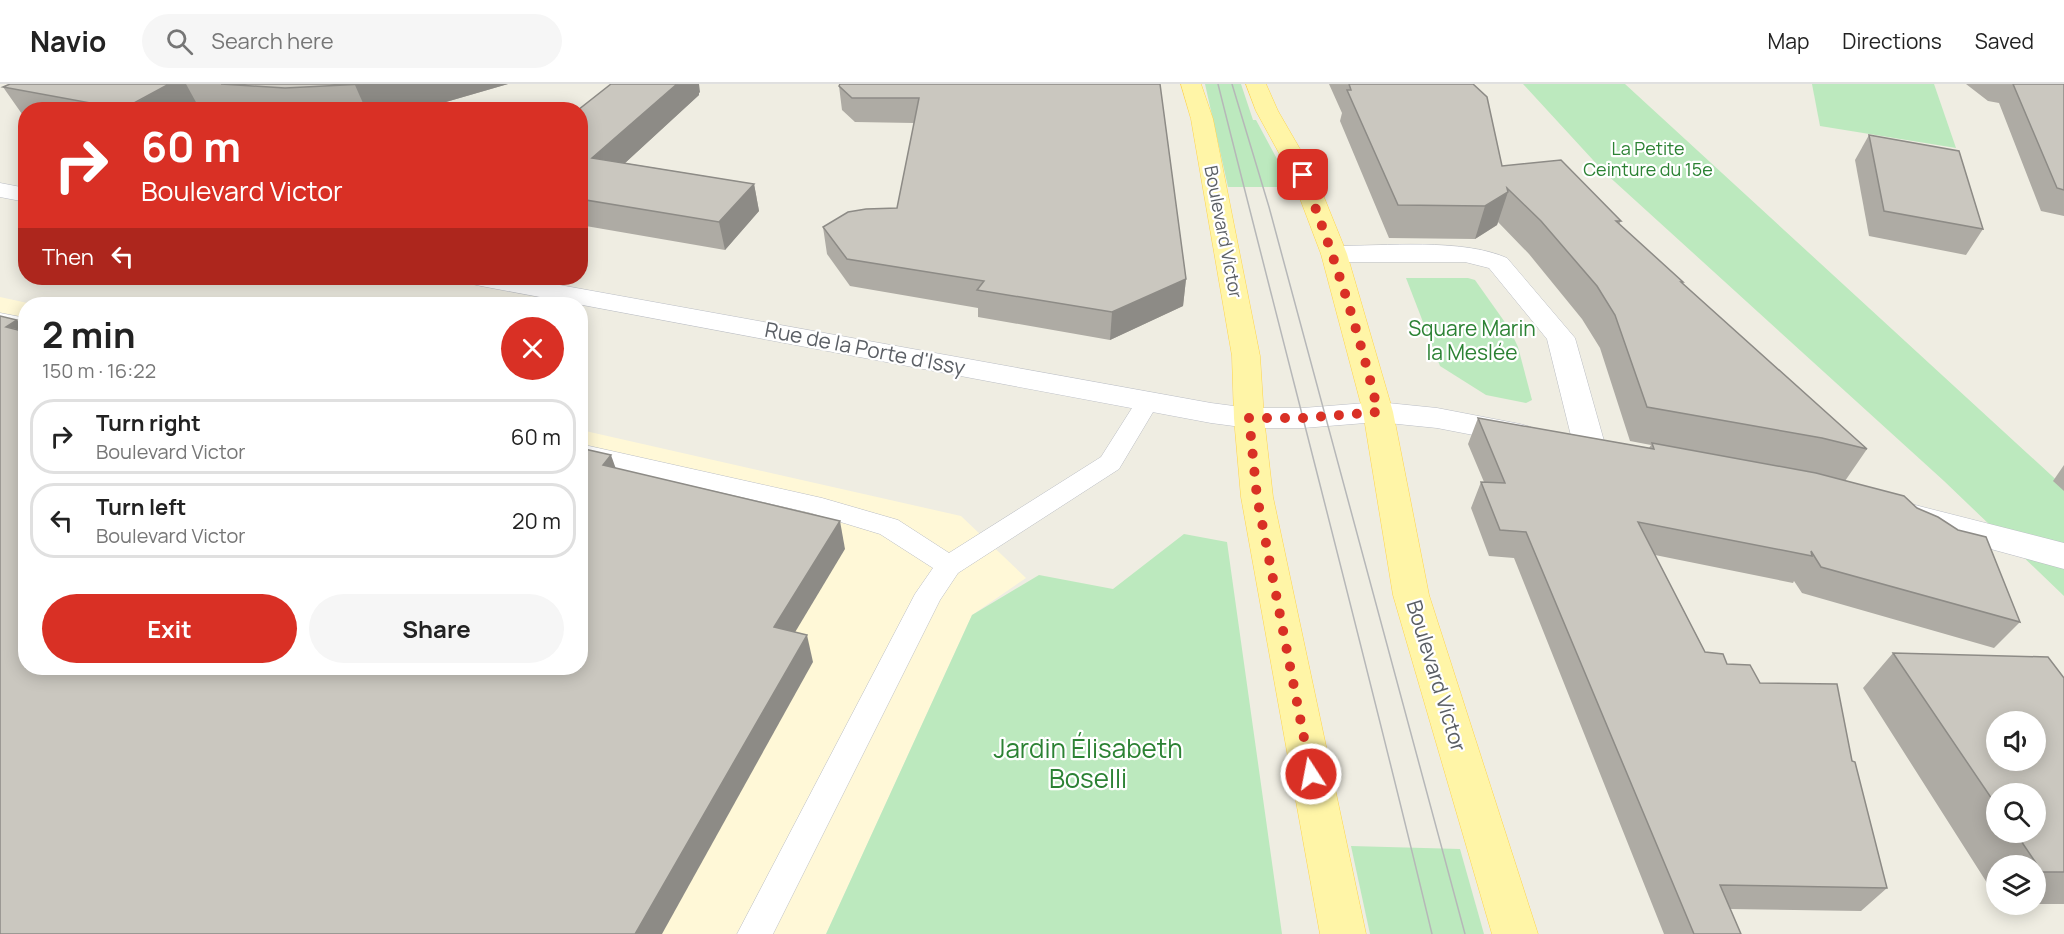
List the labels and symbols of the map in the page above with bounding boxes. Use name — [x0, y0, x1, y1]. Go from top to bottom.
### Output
park label: La Petite Ceinture du 15e — [1583, 136, 1713, 181]
pin — [1277, 149, 1328, 200]
street label: Boulevard Victor — [1199, 163, 1249, 301]
park label: Square Marin la Meslée — [1408, 314, 1536, 366]
street label: Rue de la Porte d'Issy — [763, 315, 968, 381]
street label: Boulevard Victor — [1401, 597, 1473, 755]
park label: Jardin Élisabeth Boselli — [993, 730, 1183, 796]
position arrow — [1279, 742, 1343, 806]

